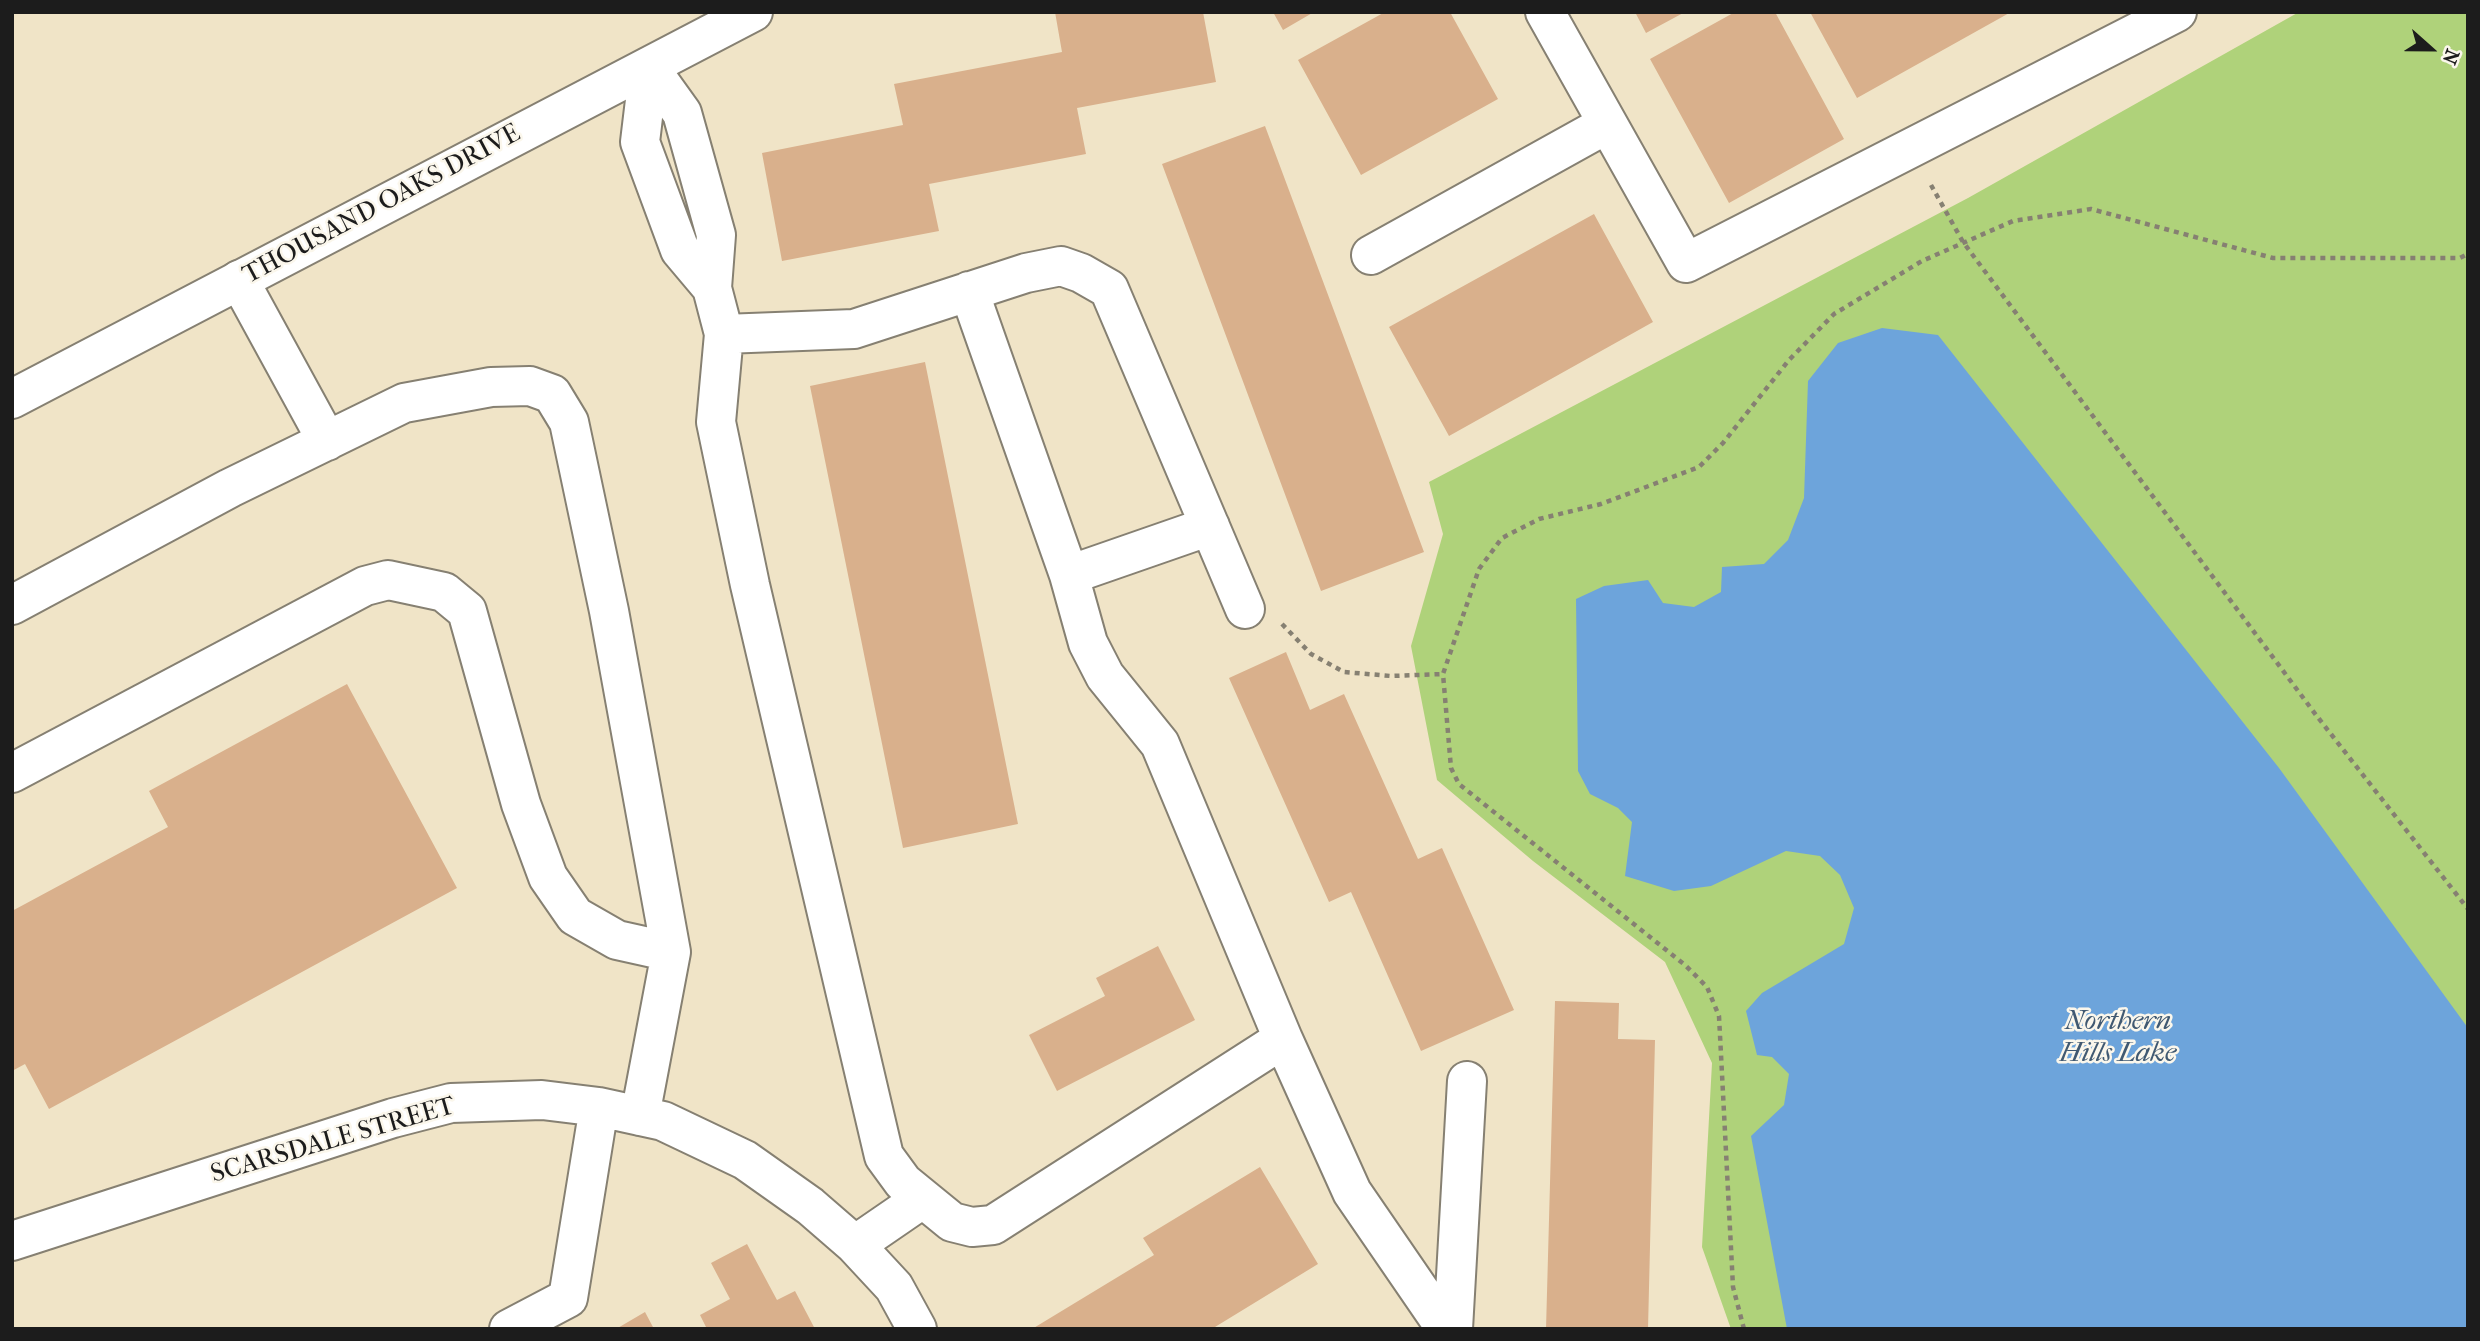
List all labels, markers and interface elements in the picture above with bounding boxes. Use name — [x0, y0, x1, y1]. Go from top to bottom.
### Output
north arrow — [2396, 14, 2466, 84]
text: N — [2438, 46, 2463, 67]
street label: THOUSAND OAKS DRIVE — [238, 118, 526, 292]
water label: Northern Hills Lake — [2060, 1005, 2176, 1071]
street label: SCARSDALE STREET — [207, 1091, 459, 1191]

